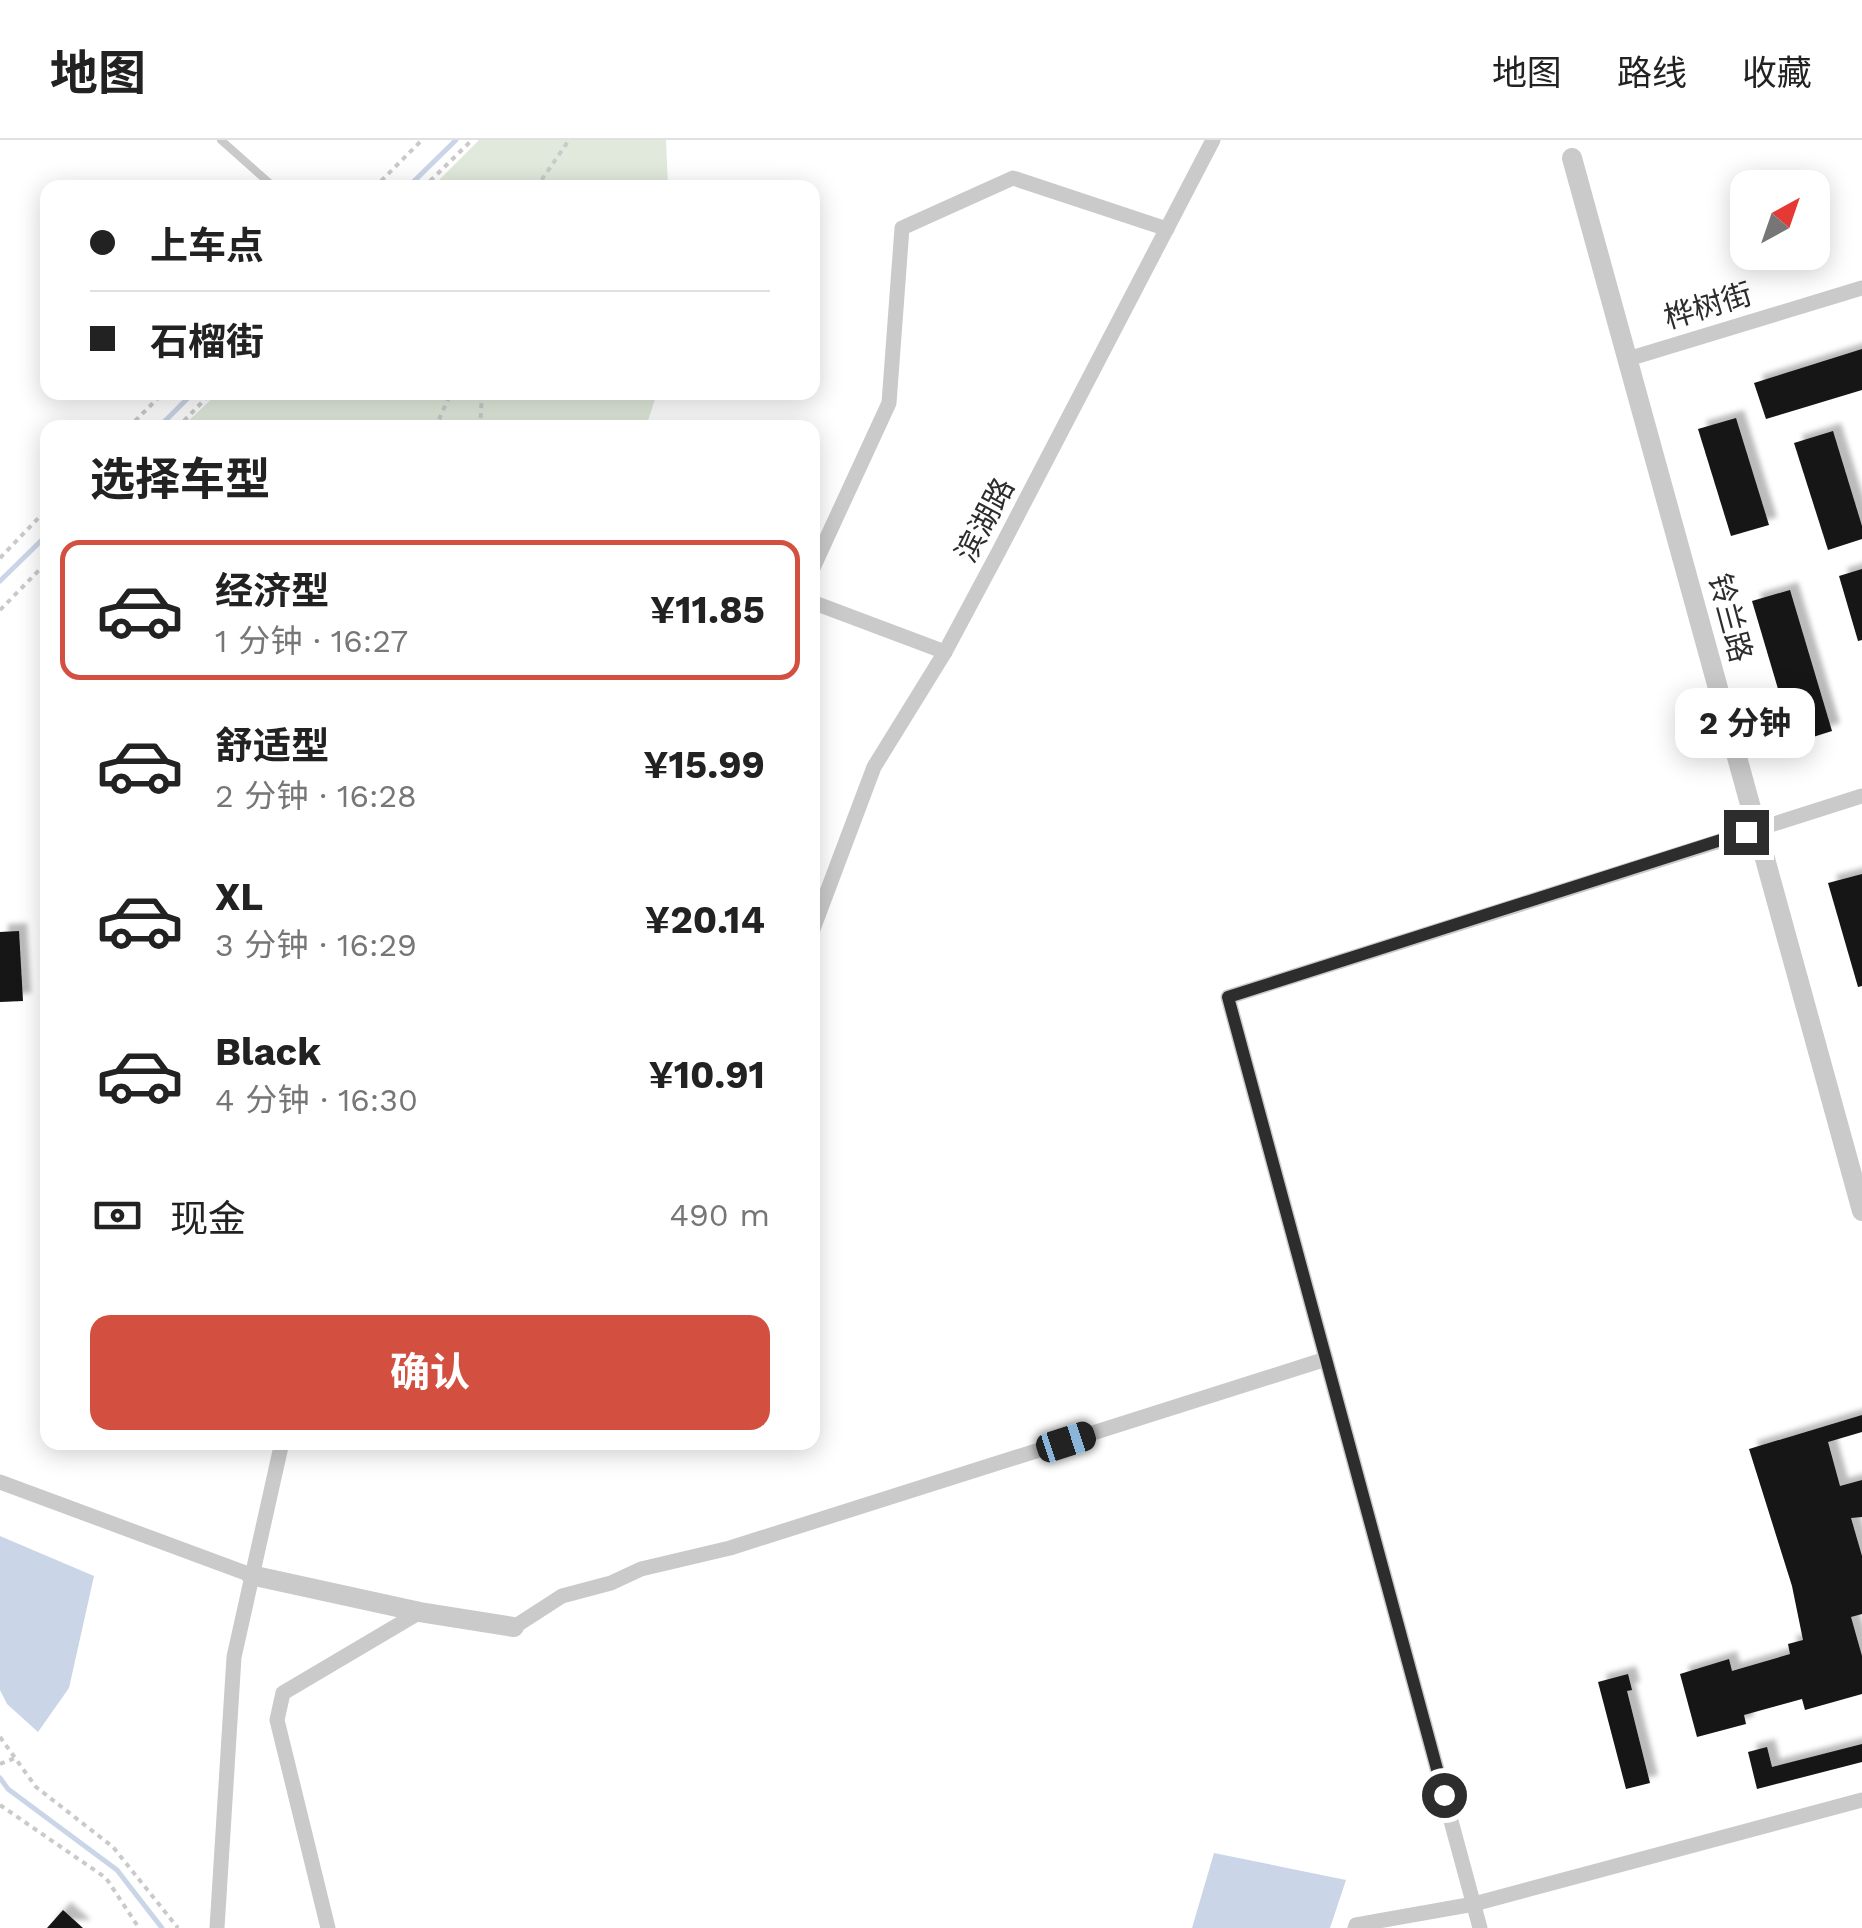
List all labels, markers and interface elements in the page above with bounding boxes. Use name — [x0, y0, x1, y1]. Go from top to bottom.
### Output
text: 地图 — [50, 45, 146, 102]
text: 地图 — [1492, 52, 1562, 94]
text: 路线 — [1617, 52, 1687, 94]
text: 收藏 — [1742, 52, 1812, 94]
north arrow — [1730, 170, 1830, 270]
map controls — [1730, 170, 1830, 270]
text: 上车点 — [150, 224, 264, 268]
street label: 桦树街 — [1660, 276, 1756, 335]
text: 石榴街 — [150, 320, 264, 364]
text: 选择车型 — [90, 453, 270, 506]
street label: 滨湖路 — [948, 472, 1021, 568]
icon: car — [95, 565, 185, 655]
text: 经济型 — [215, 569, 329, 613]
street label: 铃兰路 — [1702, 570, 1759, 666]
text: ¥11.85 — [650, 588, 765, 632]
text: 1 分钟 · 16:27 — [215, 622, 408, 660]
callout: 2 分钟 — [1676, 687, 1816, 757]
text: 2 分钟 — [1699, 704, 1791, 742]
icon: car — [95, 720, 185, 810]
text: 舒适型 — [215, 724, 329, 768]
text: ¥15.99 — [643, 743, 765, 787]
text: 2 分钟 · 16:28 — [215, 777, 417, 815]
route end — [1724, 810, 1769, 855]
icon: car — [95, 875, 185, 965]
text: XL — [215, 875, 263, 919]
text: ¥20.14 — [645, 898, 765, 942]
text: 3 分钟 · 16:29 — [215, 926, 417, 964]
icon: car — [95, 1030, 185, 1120]
text: Black — [215, 1030, 321, 1074]
text: ¥10.91 — [648, 1053, 765, 1097]
text: 4 分钟 · 16:30 — [215, 1081, 418, 1119]
icon: cash — [90, 1188, 145, 1243]
text: 490 m — [669, 1196, 770, 1234]
text: 现金 — [170, 1197, 246, 1241]
button: 确认 — [90, 1315, 770, 1430]
car — [1033, 1418, 1099, 1466]
route start — [1422, 1773, 1467, 1818]

